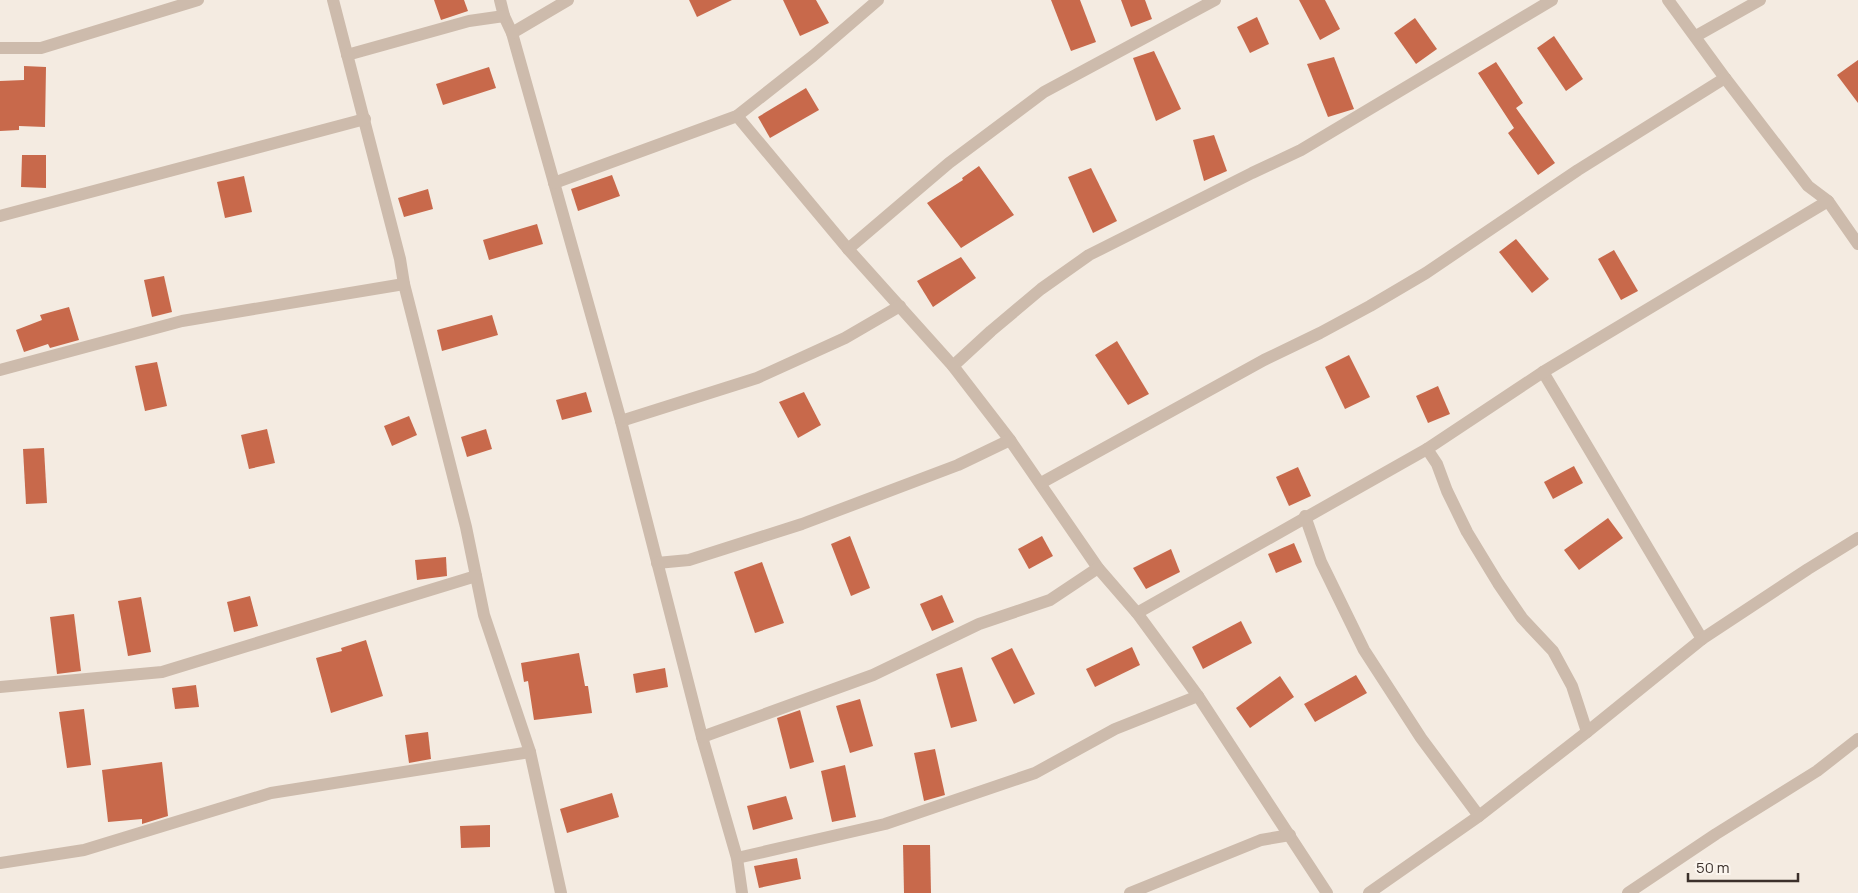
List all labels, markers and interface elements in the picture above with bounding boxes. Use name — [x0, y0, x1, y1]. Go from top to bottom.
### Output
scale bar — [1688, 850, 1798, 882]
text: 50 m — [1696, 857, 1730, 878]

